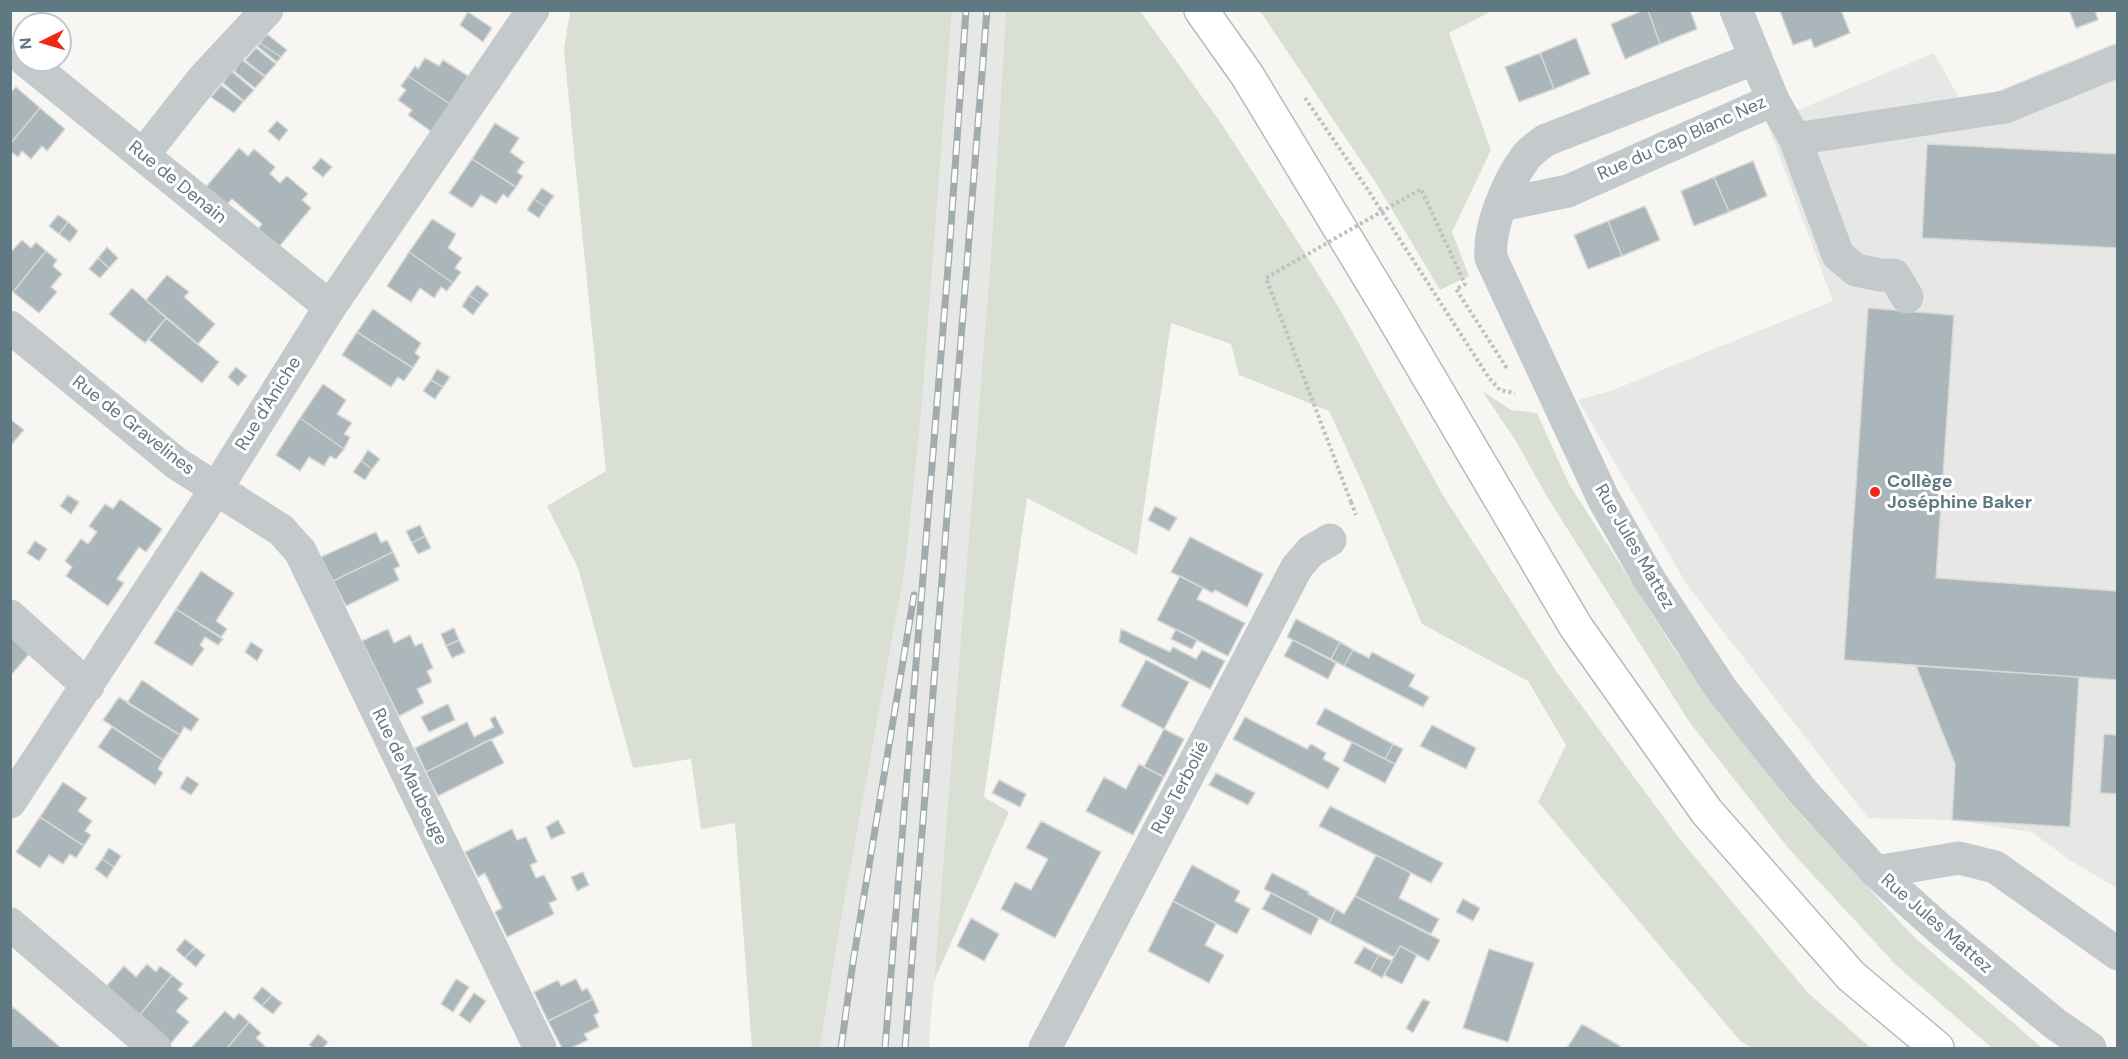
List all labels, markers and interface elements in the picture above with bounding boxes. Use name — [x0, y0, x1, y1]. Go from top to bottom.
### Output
north arrow — [12, 12, 72, 72]
text: N — [15, 37, 37, 50]
street label: Rue du Cap Blanc Nez — [1594, 92, 1770, 186]
street label: Rue de Denain — [124, 137, 230, 229]
street label: Rue d'Aniche — [232, 353, 306, 455]
street label: Rue de Gravelines — [68, 372, 198, 480]
place label: Collège Joséphine Baker — [1887, 471, 2032, 514]
street label: Rue Jules Mattez — [1590, 481, 1678, 613]
marker: Collège Joséphine Baker — [1868, 485, 1882, 499]
street label: Rue de Maubeuge — [367, 705, 451, 849]
street label: Rue Terbolié — [1148, 738, 1214, 838]
street label: Rue Jules Mattez — [1876, 870, 1996, 978]

